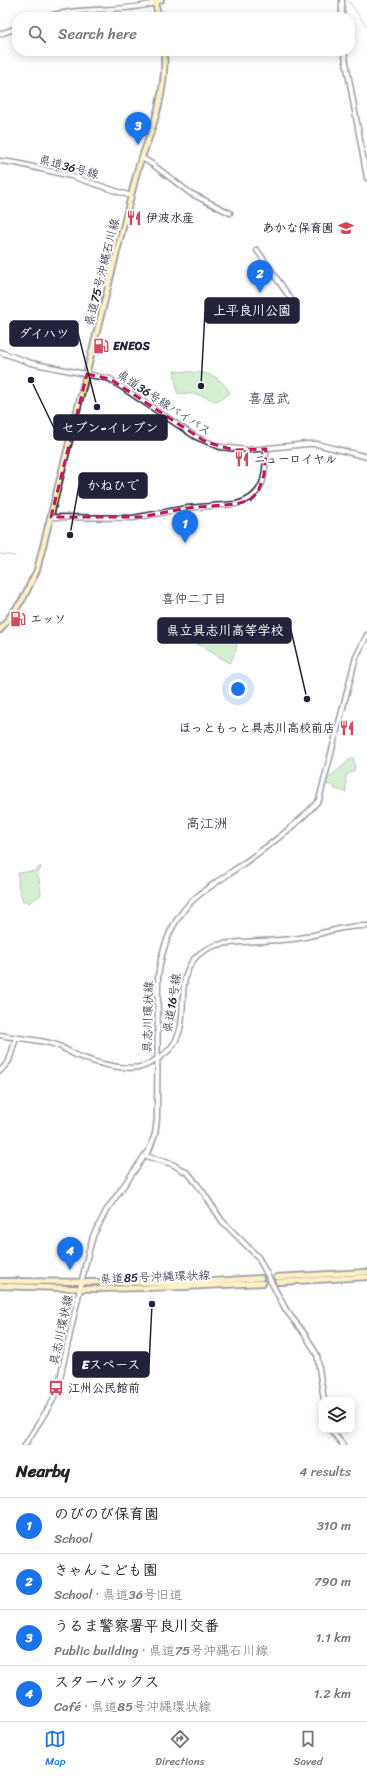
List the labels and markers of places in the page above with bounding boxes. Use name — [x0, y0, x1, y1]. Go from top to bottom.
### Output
pin: 3 — [125, 112, 151, 145]
place label: 伊波水産 — [146, 207, 194, 229]
restaurant icon: 伊波水産 — [125, 209, 143, 227]
place label: あかな保育園 — [262, 217, 334, 239]
school or university icon: あかな保育園 — [337, 219, 355, 237]
pin: 2 — [247, 260, 273, 293]
callout: 上平良川公園 — [205, 298, 299, 323]
callout: ダイハツ — [10, 321, 78, 346]
place label: ENEOS — [113, 335, 150, 357]
fuel station icon: ENEOS — [92, 337, 110, 355]
callout: セブン-イレブン — [54, 415, 167, 440]
place label: ニューロイヤル — [254, 448, 337, 470]
restaurant icon: ニューロイヤル — [233, 450, 251, 468]
callout: かねひで — [79, 473, 147, 498]
pin: 1 — [172, 510, 198, 543]
place label: エッソ — [30, 608, 66, 630]
fuel station icon: エッソ — [9, 610, 27, 628]
callout: 県立具志川高等学校 — [158, 618, 291, 643]
place label: ほっともっと具志川高校前店 — [179, 717, 335, 739]
restaurant icon: ほっともっと具志川高校前店 — [338, 719, 356, 737]
pin: 4 — [57, 1237, 83, 1270]
callout: Eスペース — [73, 1352, 149, 1377]
place label: 江州公民館前 — [68, 1377, 140, 1399]
bus stop icon: 江州公民館前 — [47, 1379, 65, 1397]

